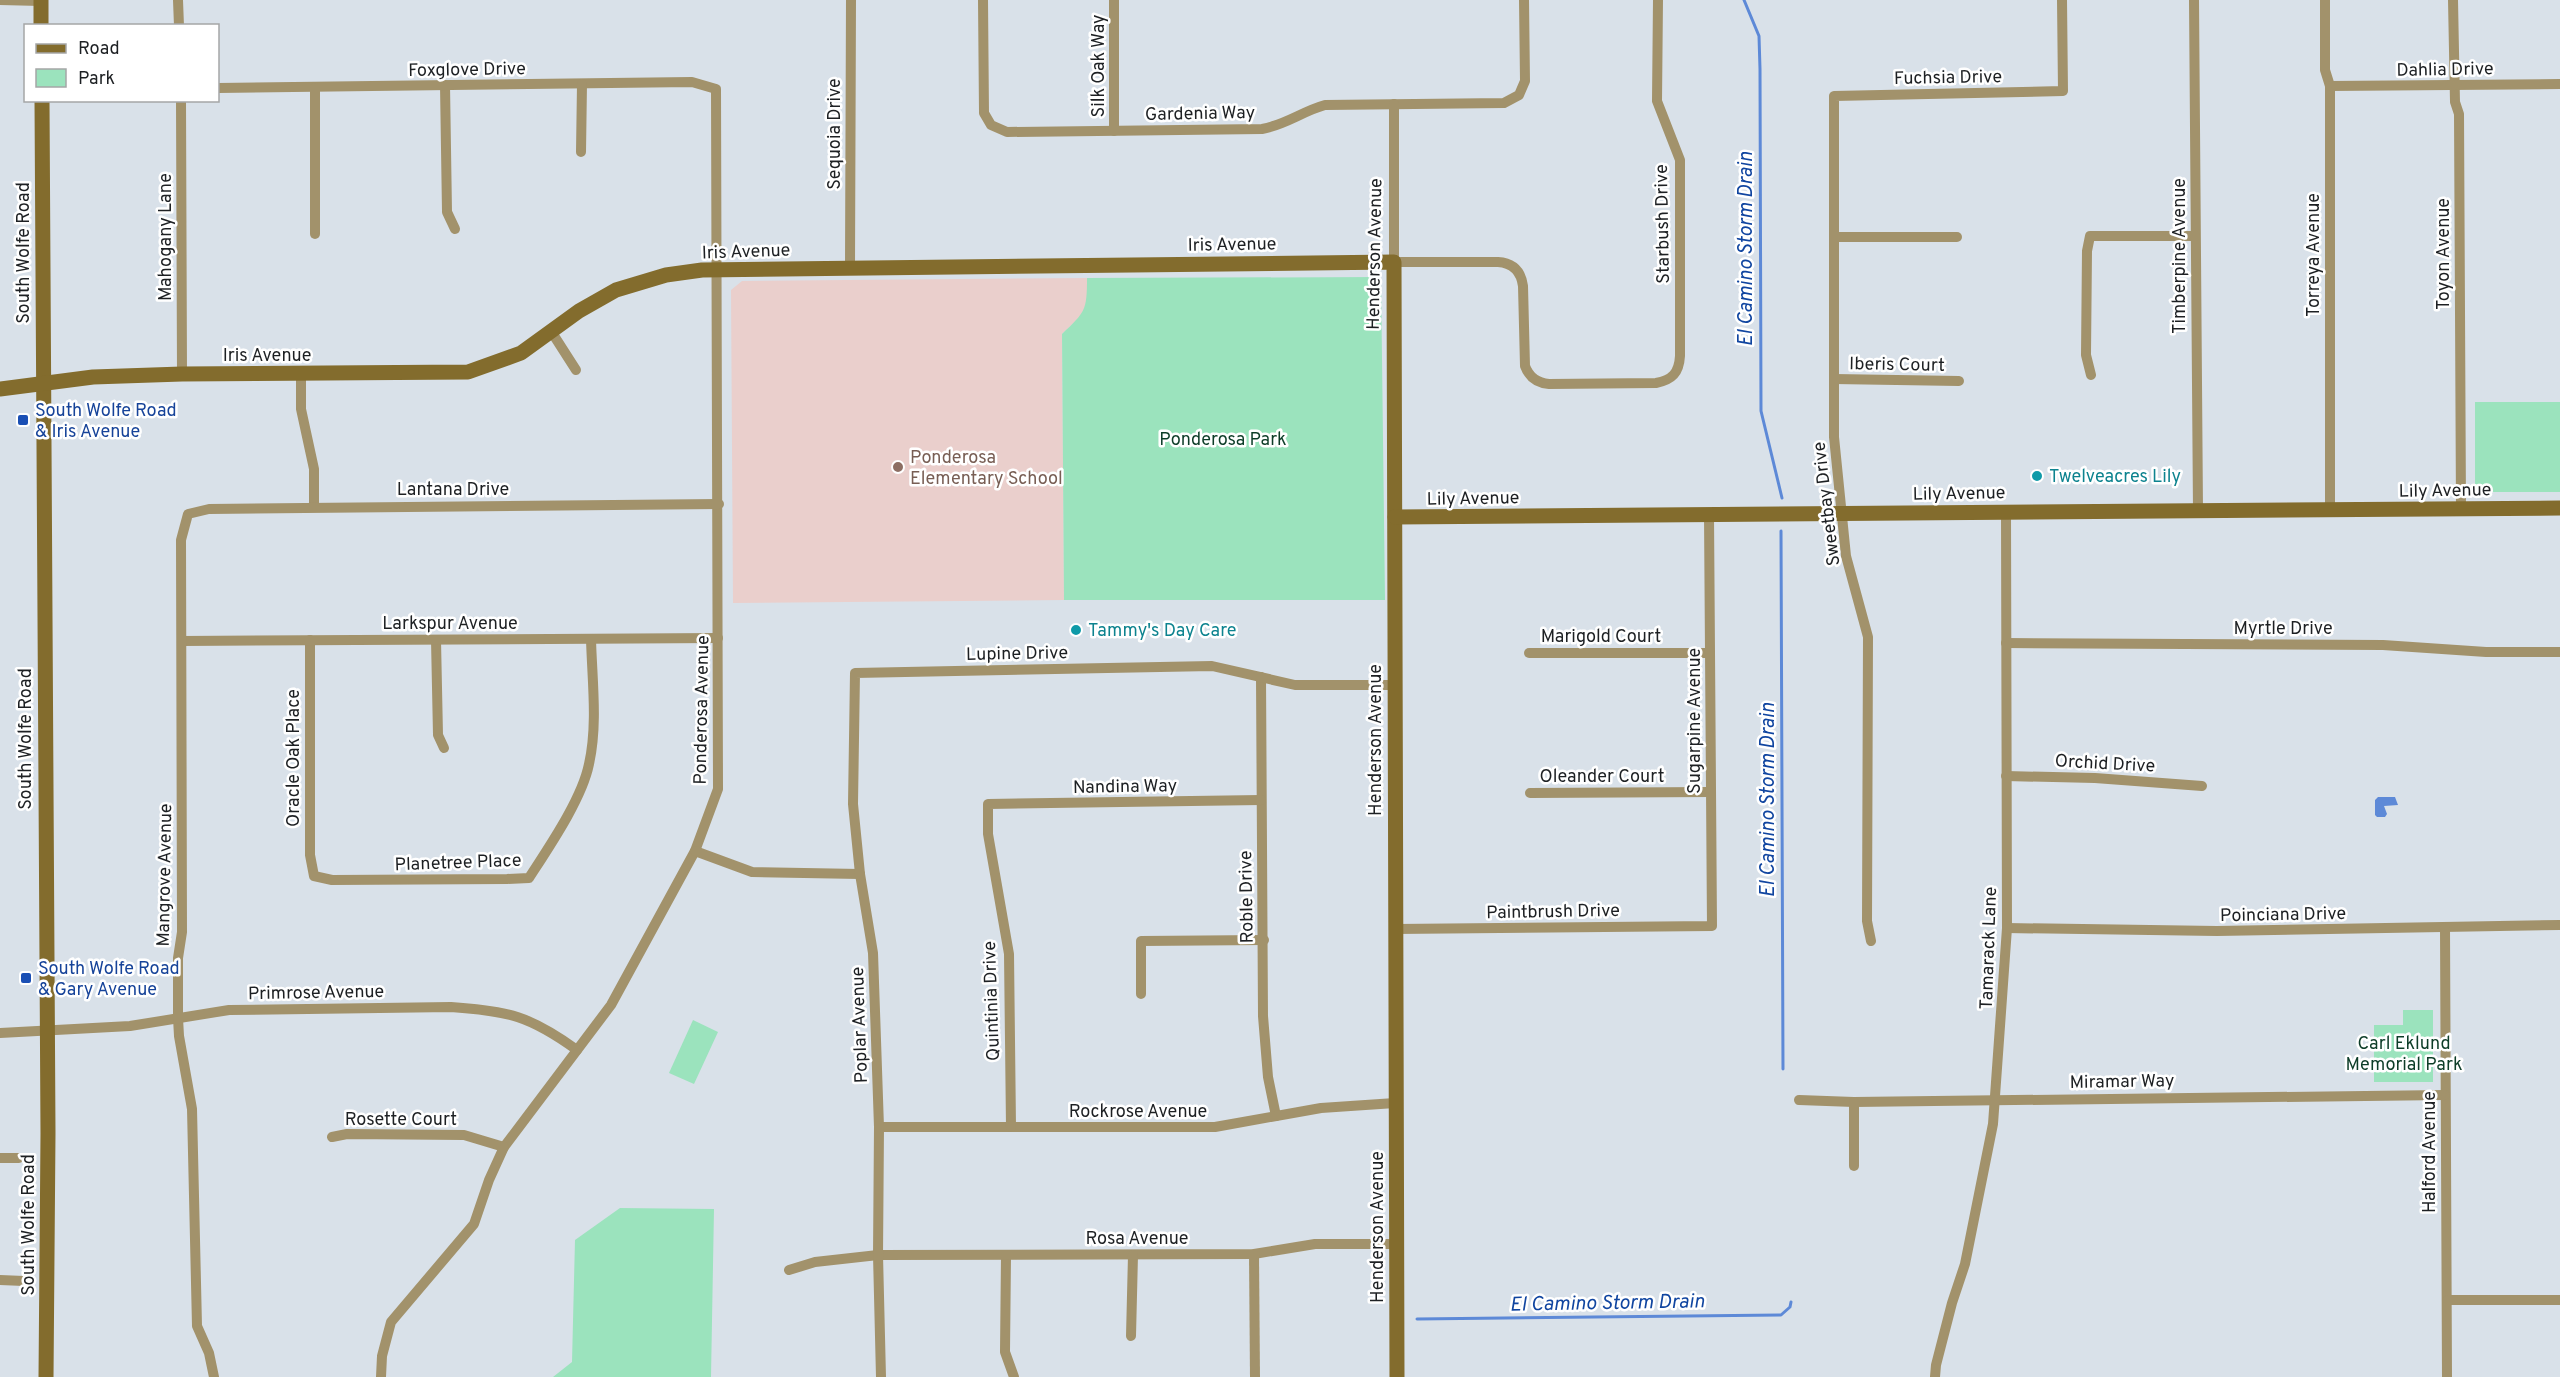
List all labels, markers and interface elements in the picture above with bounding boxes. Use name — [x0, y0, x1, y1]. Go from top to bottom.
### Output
street label: Silk Oak Way — [1088, 14, 1111, 118]
legend — [24, 24, 219, 102]
text: Road — [78, 38, 120, 61]
street label: Foxglove Drive — [408, 58, 526, 83]
street label: Dahlia Drive — [2396, 58, 2494, 83]
street label: Fuchsia Drive — [1894, 66, 2002, 91]
text: Park — [78, 68, 115, 91]
street label: Sequoia Drive — [824, 78, 847, 190]
street label: Gardenia Way — [1145, 102, 1255, 127]
water label: El Camino Storm Drain — [1734, 151, 1760, 346]
street label: Starbush Drive — [1651, 164, 1676, 284]
street label: Mahogany Lane — [155, 173, 178, 301]
street label: Henderson Avenue — [1363, 178, 1388, 330]
street label: Timberpine Avenue — [2169, 178, 2192, 334]
street label: South Wolfe Road — [13, 182, 36, 324]
street label: Torreya Avenue — [2303, 193, 2326, 317]
street label: Toyon Avenue — [2433, 198, 2456, 310]
street label: Iris Avenue — [1187, 233, 1277, 258]
street label: Iris Avenue — [701, 239, 791, 266]
street label: Iris Avenue — [223, 345, 311, 368]
street label: Iberis Court — [1849, 353, 1945, 378]
place label: South Wolfe Road & Iris Avenue — [35, 400, 177, 444]
marker: South Wolfe Road & Iris Avenue — [16, 413, 30, 427]
park label: Ponderosa Park — [1159, 429, 1287, 452]
street label: Sweetbay Drive — [1808, 440, 1847, 567]
place label: Ponderosa Elementary School — [910, 447, 1063, 491]
marker: Ponderosa Elementary School — [891, 460, 905, 474]
place label: Twelveacres Lily — [2049, 466, 2181, 489]
marker: Twelveacres Lily — [2030, 469, 2044, 483]
street label: Lantana Drive — [397, 479, 509, 502]
street label: Lily Avenue — [2399, 479, 2492, 504]
street label: Lily Avenue — [1913, 482, 2006, 507]
street label: Lily Avenue — [1427, 487, 1520, 512]
street label: Larkspur Avenue — [382, 613, 518, 636]
street label: Myrtle Drive — [2233, 618, 2333, 641]
place label: Tammy's Day Care — [1088, 620, 1236, 643]
marker: Tammy's Day Care — [1069, 623, 1083, 637]
street label: Marigold Court — [1541, 626, 1661, 649]
street label: Ponderosa Avenue — [690, 635, 715, 785]
street label: Lupine Drive — [966, 642, 1068, 667]
street label: Sugarpine Avenue — [1684, 648, 1707, 794]
street label: Henderson Avenue — [1365, 664, 1388, 816]
street label: South Wolfe Road — [15, 668, 38, 810]
street label: Oracle Oak Place — [283, 689, 306, 827]
water label: El Camino Storm Drain — [1756, 702, 1782, 897]
street label: Orchid Drive — [2054, 750, 2156, 779]
street label: Oleander Court — [1540, 766, 1664, 789]
street label: Nandina Way — [1073, 775, 1177, 800]
street label: Mangrove Avenue — [153, 803, 178, 947]
street label: Planetree Place — [394, 850, 522, 877]
street label: Roble Drive — [1235, 850, 1260, 944]
street label: Tamarack Lane — [1976, 886, 2003, 1010]
street label: Paintbrush Drive — [1486, 900, 1620, 925]
street label: Poinciana Drive — [2220, 903, 2346, 928]
street label: Quintinia Drive — [979, 941, 1006, 1061]
place label: South Wolfe Road & Gary Avenue — [38, 958, 180, 1002]
street label: Poplar Avenue — [847, 966, 874, 1084]
marker: South Wolfe Road & Gary Avenue — [19, 971, 33, 985]
street label: Primrose Avenue — [248, 981, 384, 1006]
park label: Carl Eklund Memorial Park — [2346, 1033, 2462, 1077]
street label: Miramar Way — [2069, 1070, 2175, 1095]
street label: Halford Avenue — [2419, 1091, 2442, 1213]
street label: Rockrose Avenue — [1069, 1101, 1207, 1124]
street label: Rosette Court — [345, 1109, 457, 1132]
street label: Henderson Avenue — [1367, 1151, 1390, 1303]
street label: South Wolfe Road — [18, 1154, 41, 1296]
street label: Rosa Avenue — [1086, 1228, 1188, 1251]
water label: El Camino Storm Drain — [1509, 1289, 1705, 1319]

